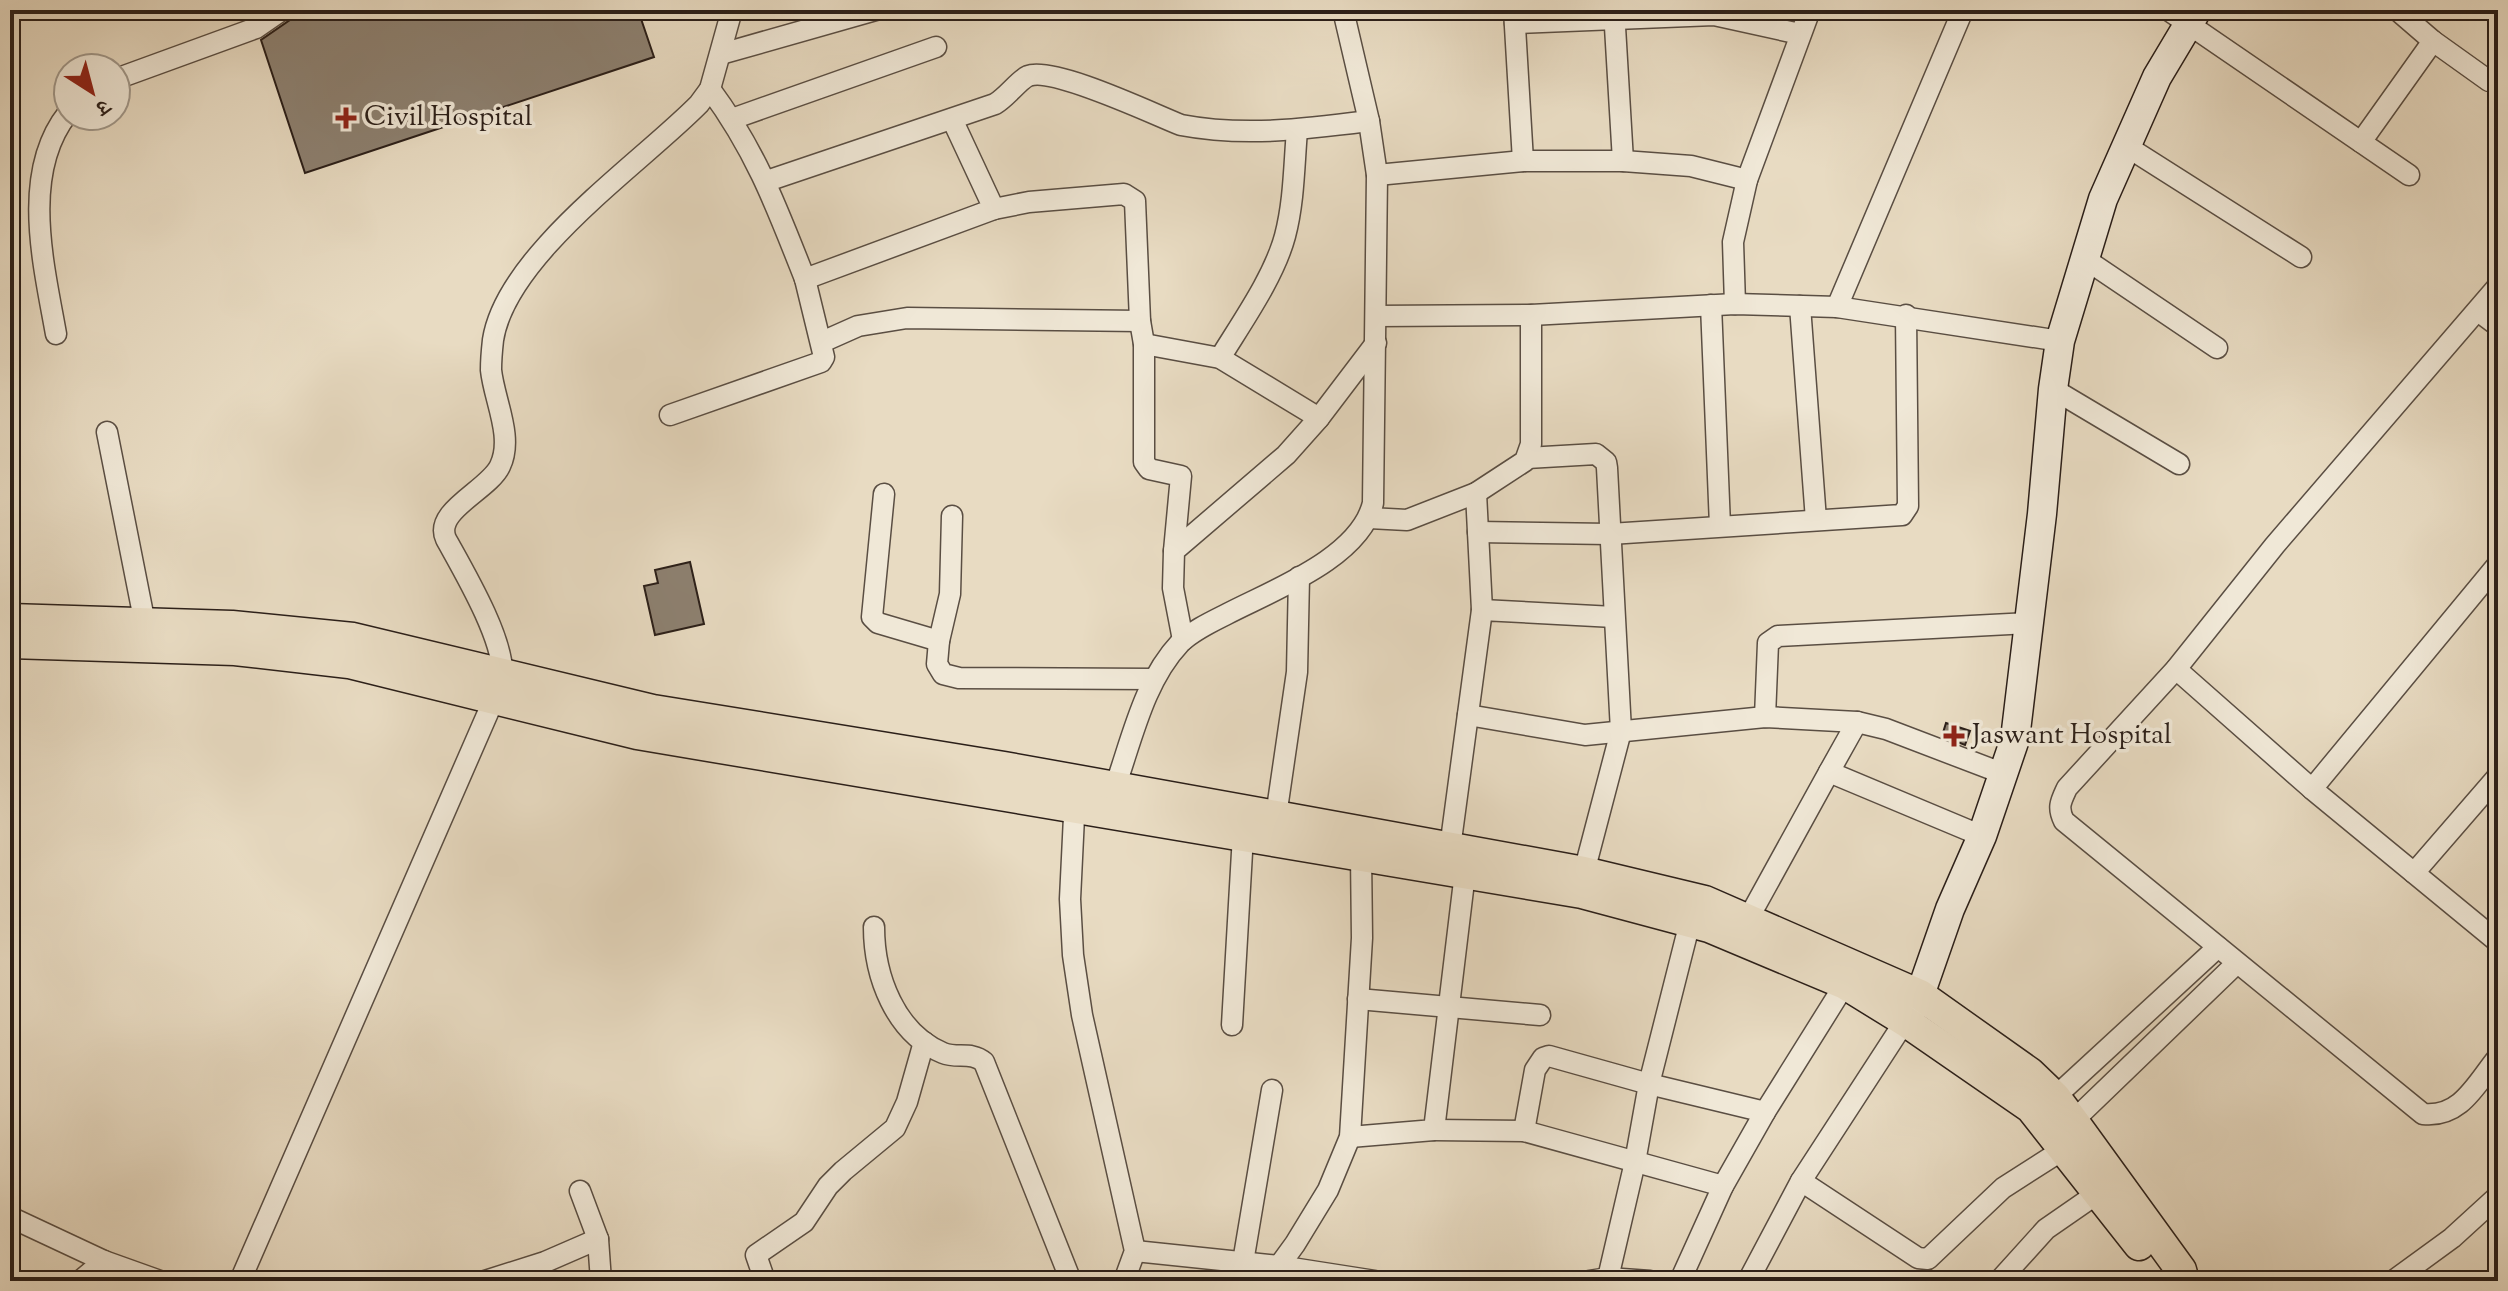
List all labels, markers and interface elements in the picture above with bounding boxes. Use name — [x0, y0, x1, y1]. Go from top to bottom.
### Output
north arrow — [52, 52, 132, 132]
text: उ — [87, 88, 118, 123]
place label: Civil Hospital — [364, 98, 533, 138]
marker: Civil Hospital — [335, 107, 357, 129]
place label: Jaswant Hospital — [1970, 716, 2172, 756]
marker: Jaswant Hospital — [1943, 725, 1965, 747]

